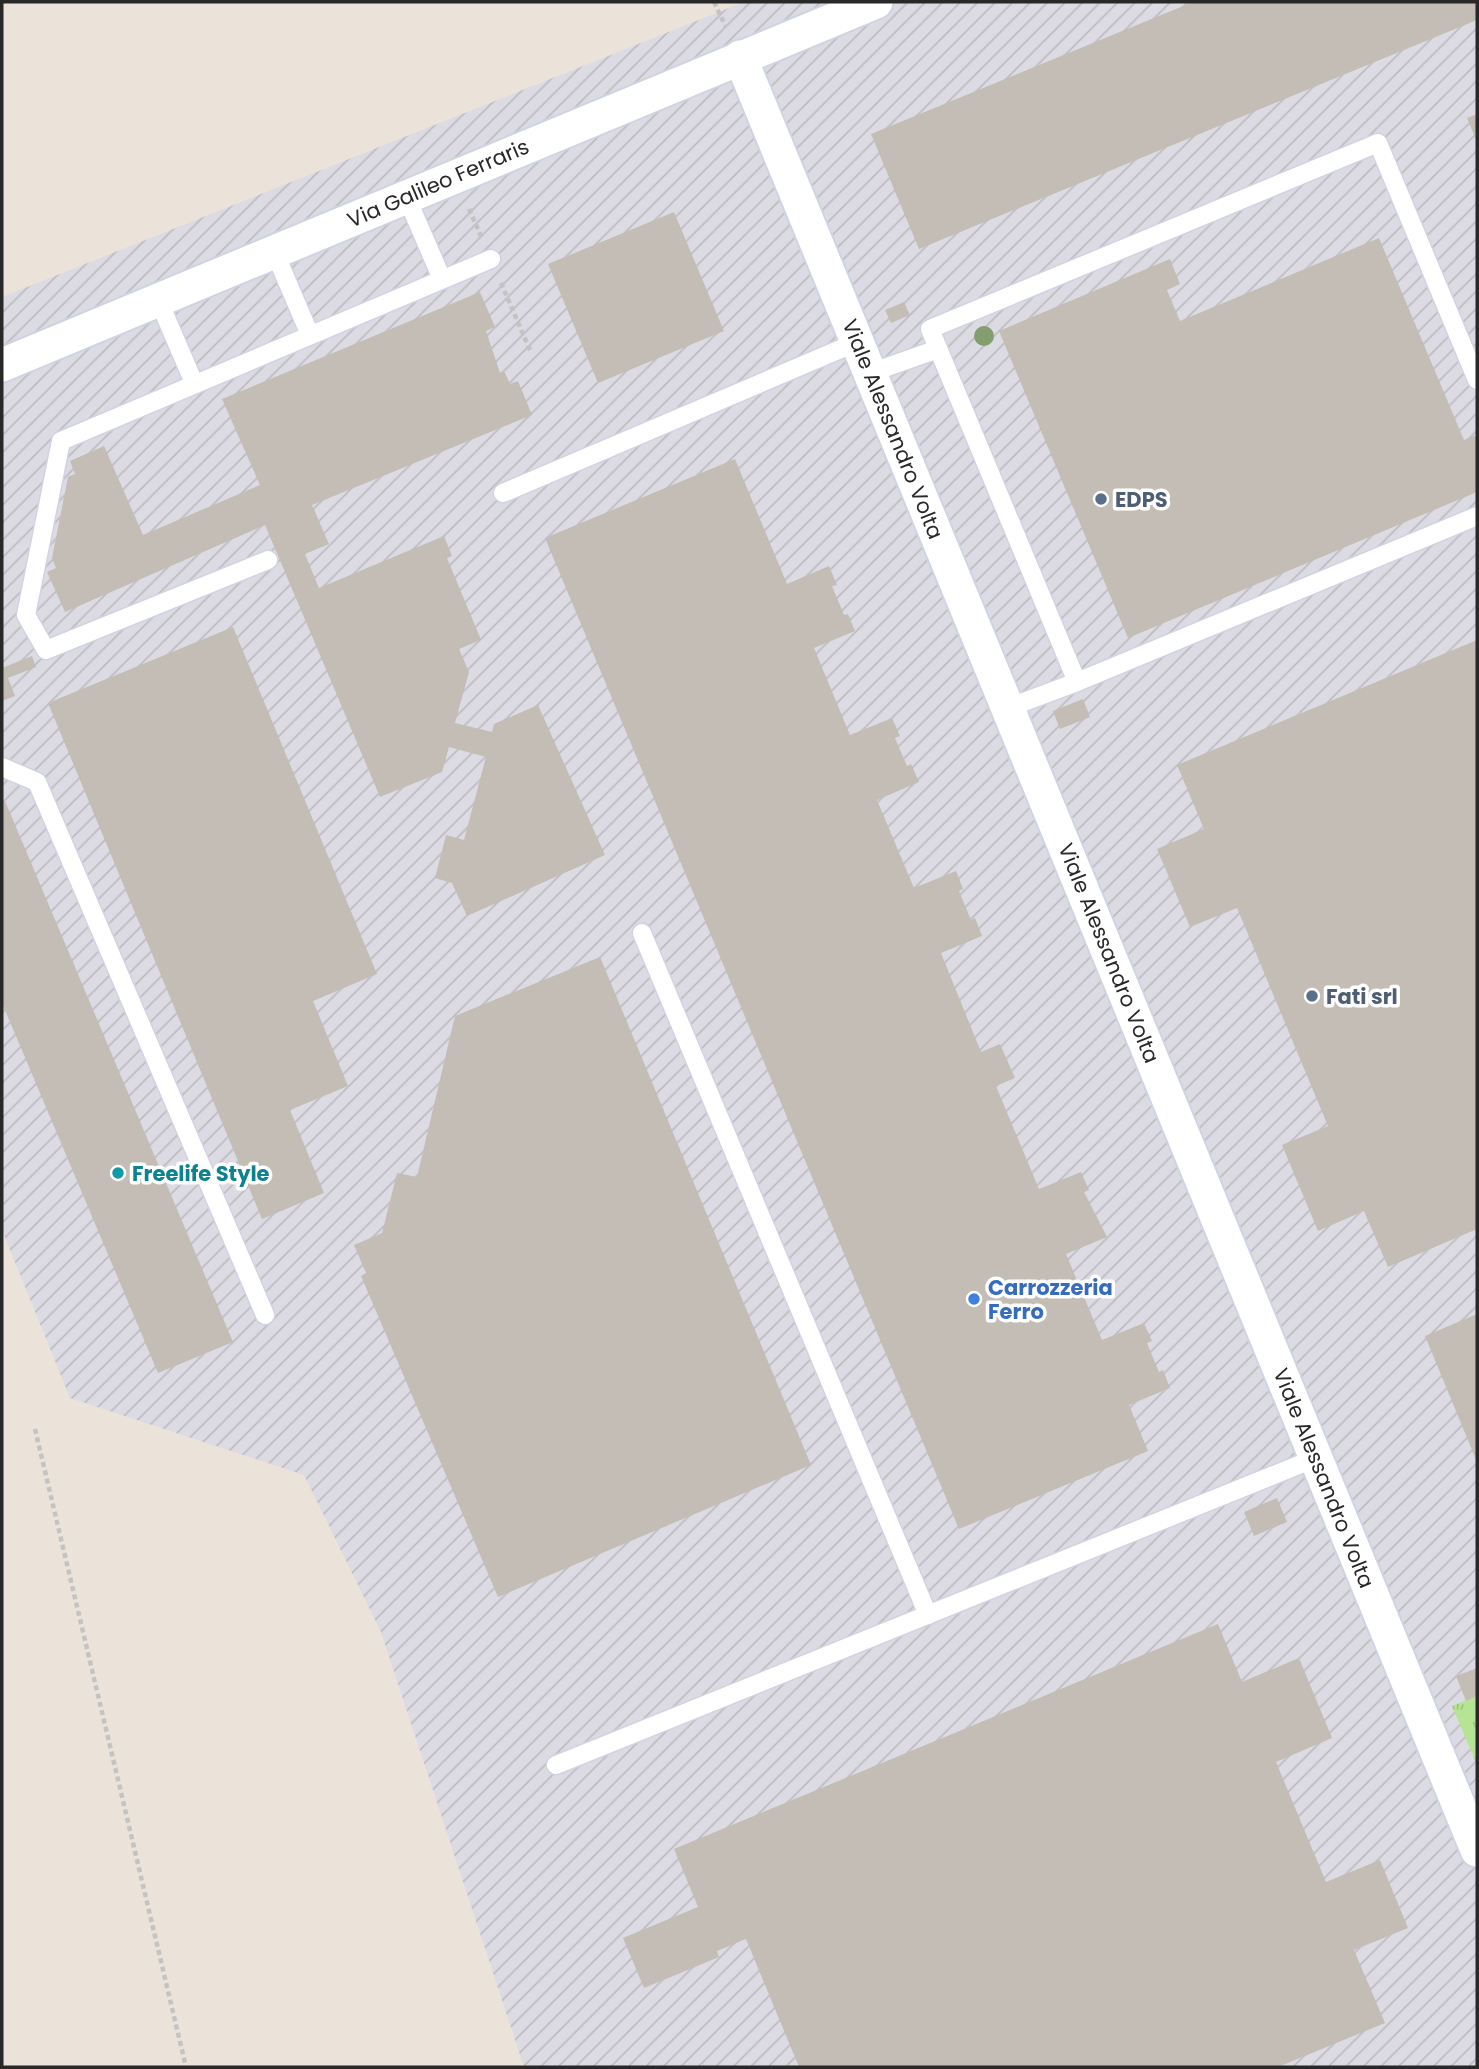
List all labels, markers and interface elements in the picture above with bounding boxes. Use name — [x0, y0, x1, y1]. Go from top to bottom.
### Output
street label: Via Galileo Ferraris — [343, 132, 533, 234]
street label: Viale Alessandro Volta — [836, 315, 950, 543]
place label: EDPS — [1115, 485, 1168, 514]
marker: EDPS — [1093, 491, 1109, 507]
street label: Viale Alessandro Volta — [1052, 839, 1166, 1067]
place label: Fati srl — [1326, 982, 1398, 1011]
marker: Fati srl — [1304, 988, 1320, 1004]
place label: Freelife Style — [132, 1159, 270, 1188]
marker: Freelife Style — [110, 1165, 126, 1181]
place label: Carrozzeria Ferro — [988, 1273, 1113, 1326]
marker: Carrozzeria Ferro — [966, 1291, 982, 1307]
street label: Viale Alessandro Volta — [1267, 1364, 1381, 1592]

